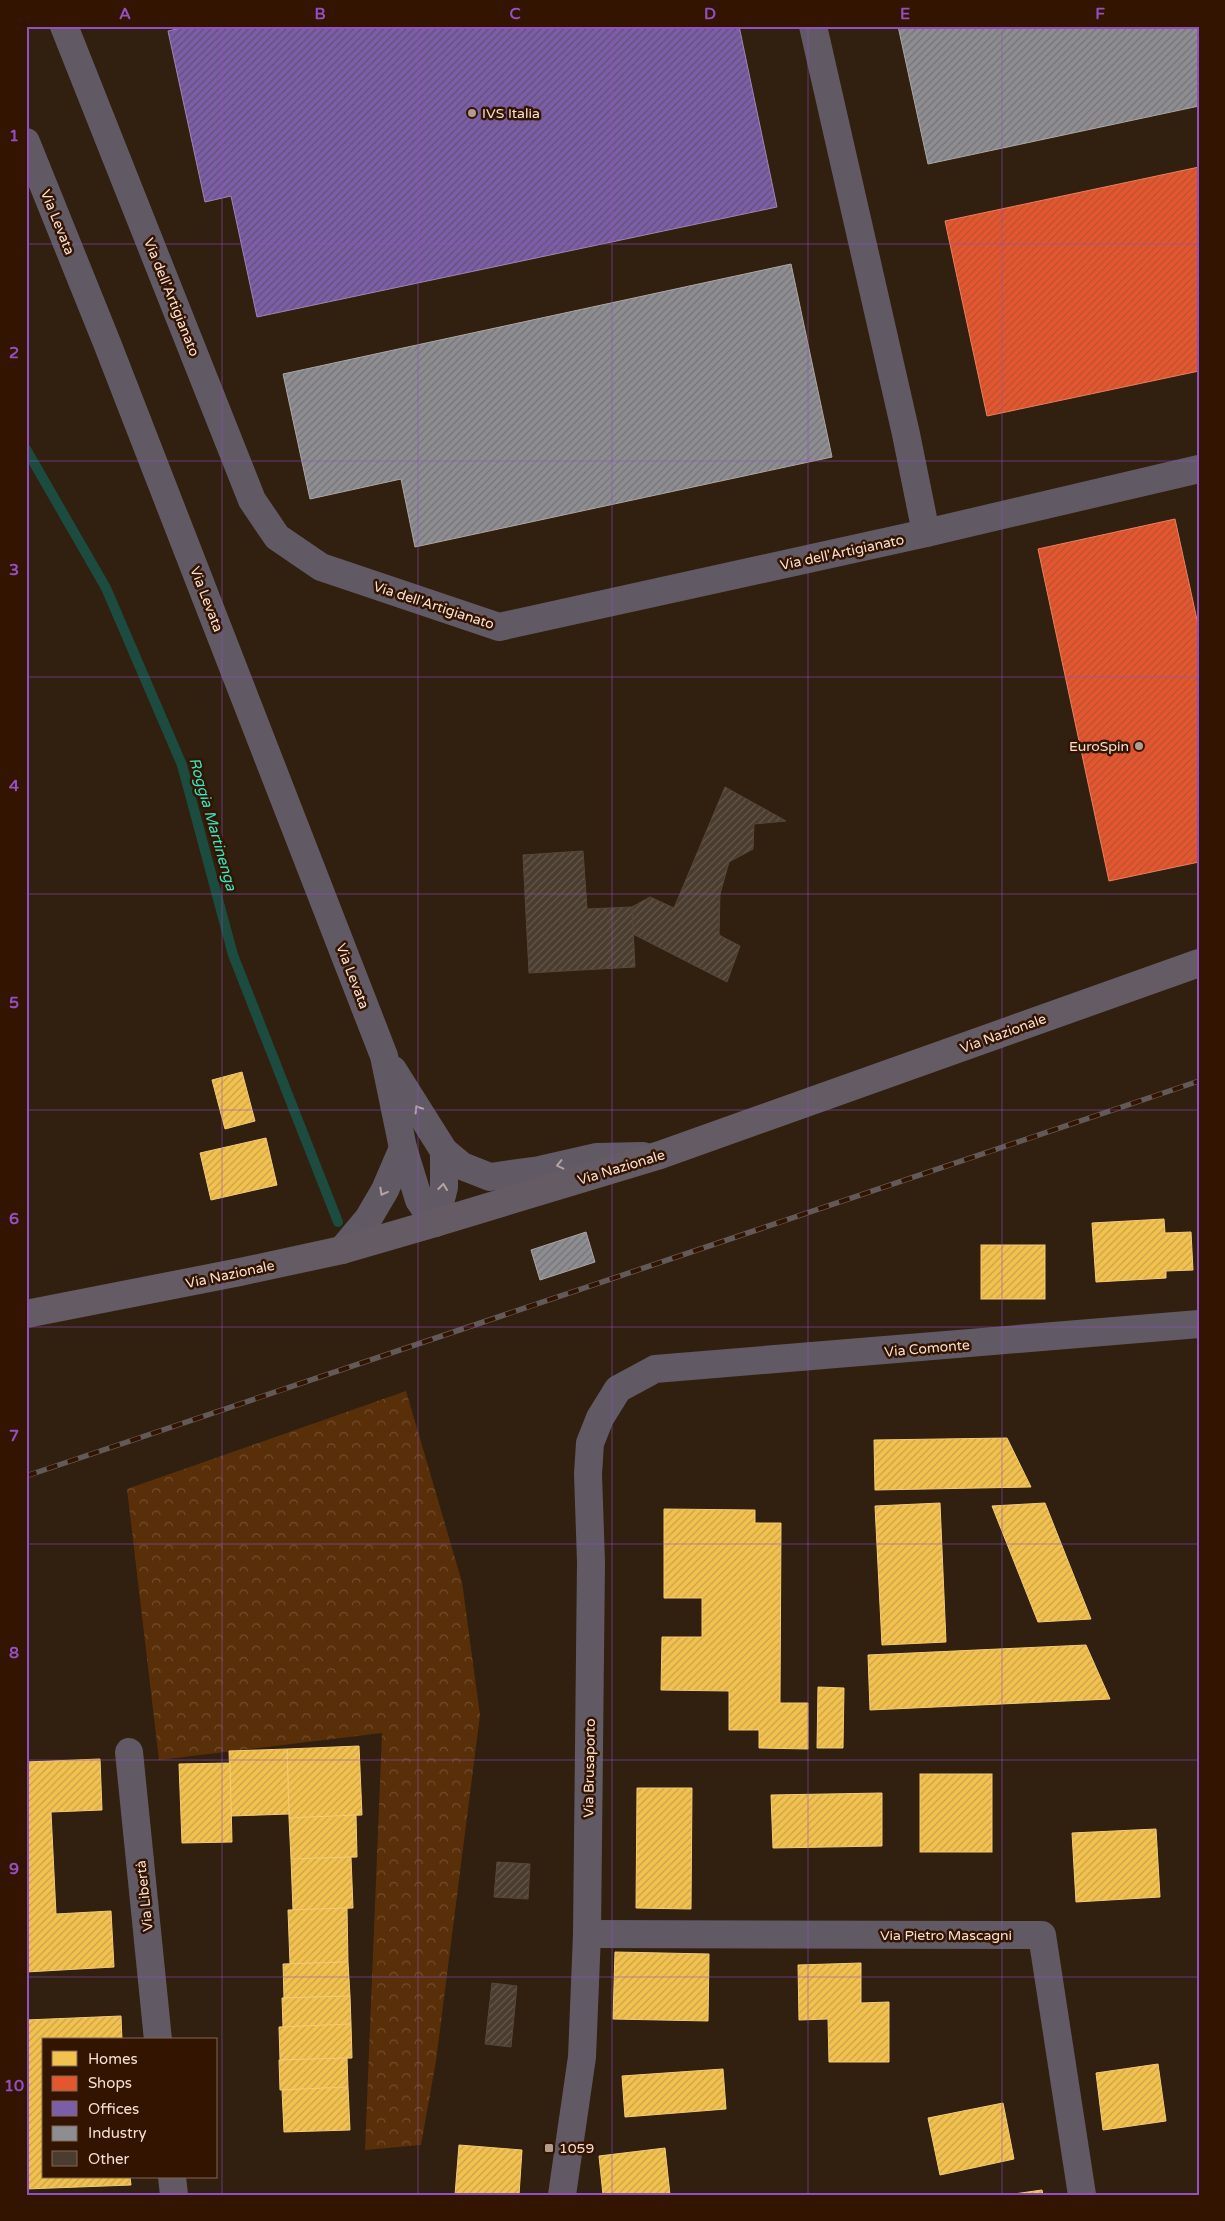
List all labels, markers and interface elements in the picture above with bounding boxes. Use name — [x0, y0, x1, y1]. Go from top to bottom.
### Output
text: A — [119, 4, 131, 24]
text: B — [314, 4, 326, 24]
text: C — [509, 4, 521, 24]
text: D — [704, 4, 716, 24]
text: E — [900, 4, 910, 24]
text: F — [1095, 4, 1105, 24]
place label: IVS Italia — [482, 105, 540, 122]
marker: IVS Italia — [466, 107, 478, 119]
text: 1 — [9, 126, 19, 146]
street label: Via Levata — [37, 187, 78, 257]
street label: Via dell'Artigianato — [140, 236, 203, 359]
text: 2 — [9, 343, 19, 363]
street label: Via dell'Artigianato — [779, 531, 906, 574]
text: 3 — [9, 560, 19, 580]
street label: Via Levata — [186, 564, 227, 634]
street label: Via dell'Artigianato — [371, 578, 496, 633]
place label: EuroSpin — [1069, 738, 1129, 755]
marker: EuroSpin — [1133, 740, 1145, 752]
water label: Roggia Martinenga — [185, 755, 241, 893]
text: 4 — [9, 776, 19, 796]
street label: Via Levata — [332, 941, 373, 1011]
text: 5 — [9, 993, 19, 1013]
street label: Via Nazionale — [958, 1010, 1049, 1057]
one-way arrow — [414, 1106, 424, 1115]
street label: Via Nazionale — [575, 1146, 667, 1189]
one-way arrow — [555, 1159, 564, 1170]
one-way arrow — [437, 1183, 448, 1191]
one-way arrow — [379, 1187, 389, 1196]
text: 6 — [9, 1209, 19, 1229]
street label: Via Nazionale — [184, 1257, 276, 1292]
street label: Via Comonte — [884, 1336, 970, 1361]
text: 7 — [9, 1426, 19, 1446]
text: 8 — [9, 1643, 19, 1663]
street label: Via Brusaporto — [580, 1718, 599, 1818]
text: 9 — [9, 1859, 19, 1879]
street label: Via Libertà — [132, 1860, 157, 1932]
street label: Via Pietro Mascagni — [880, 1927, 1012, 1944]
legend — [42, 2038, 218, 2178]
text: Homes — [88, 2050, 138, 2068]
text: Shops — [88, 2074, 132, 2092]
text: 10 — [4, 2076, 24, 2096]
text: Offices — [88, 2100, 139, 2118]
text: Industry — [88, 2124, 147, 2142]
place label: 1059 — [559, 2140, 594, 2157]
marker: 1059 — [543, 2142, 555, 2154]
text: Other — [88, 2150, 130, 2168]

